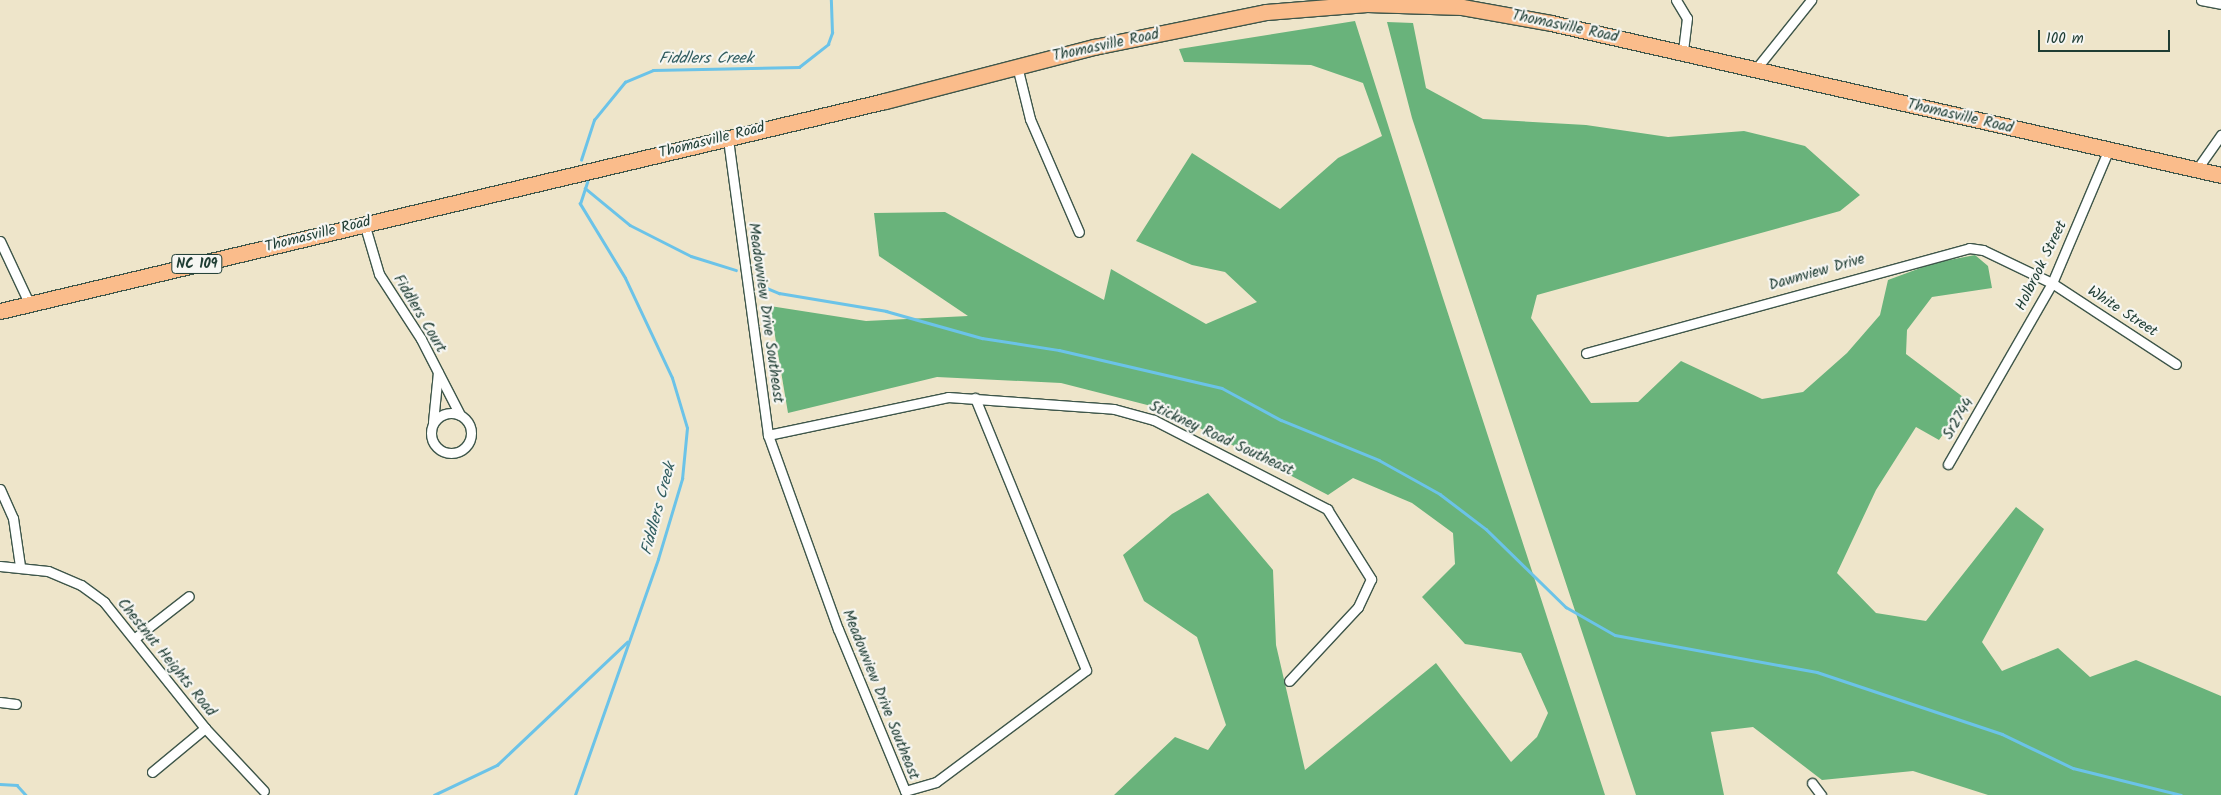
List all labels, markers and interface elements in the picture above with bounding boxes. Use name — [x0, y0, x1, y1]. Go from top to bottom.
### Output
street label: Thomasville Road — [1510, 7, 1620, 47]
scale bar — [2041, 20, 2174, 52]
street label: Thomasville Road — [1051, 26, 1161, 66]
text: 100 m — [2046, 27, 2084, 51]
water label: Fiddlers Creek — [659, 49, 753, 69]
street label: Thomasville Road — [1905, 96, 2015, 138]
street label: Thomasville Road — [657, 119, 767, 163]
street label: Thomasville Road — [263, 213, 373, 257]
street label: Holbrook Street — [2012, 218, 2072, 314]
street label: Meadowview Drive Southeast — [743, 222, 787, 404]
street label: Dawnview Drive — [1767, 251, 1867, 295]
road number: NC 109 — [171, 252, 223, 276]
street label: Fiddlers Court — [389, 272, 449, 356]
street label: White Street — [2084, 283, 2160, 341]
street label: Sr2744 — [1940, 395, 1978, 443]
street label: Stickney Road Southeast — [1146, 398, 1296, 480]
water label: Fiddlers Creek — [637, 461, 681, 557]
street label: Chestnut Heights Road — [113, 595, 219, 721]
street label: Meadowview Drive Southeast — [838, 607, 922, 783]

